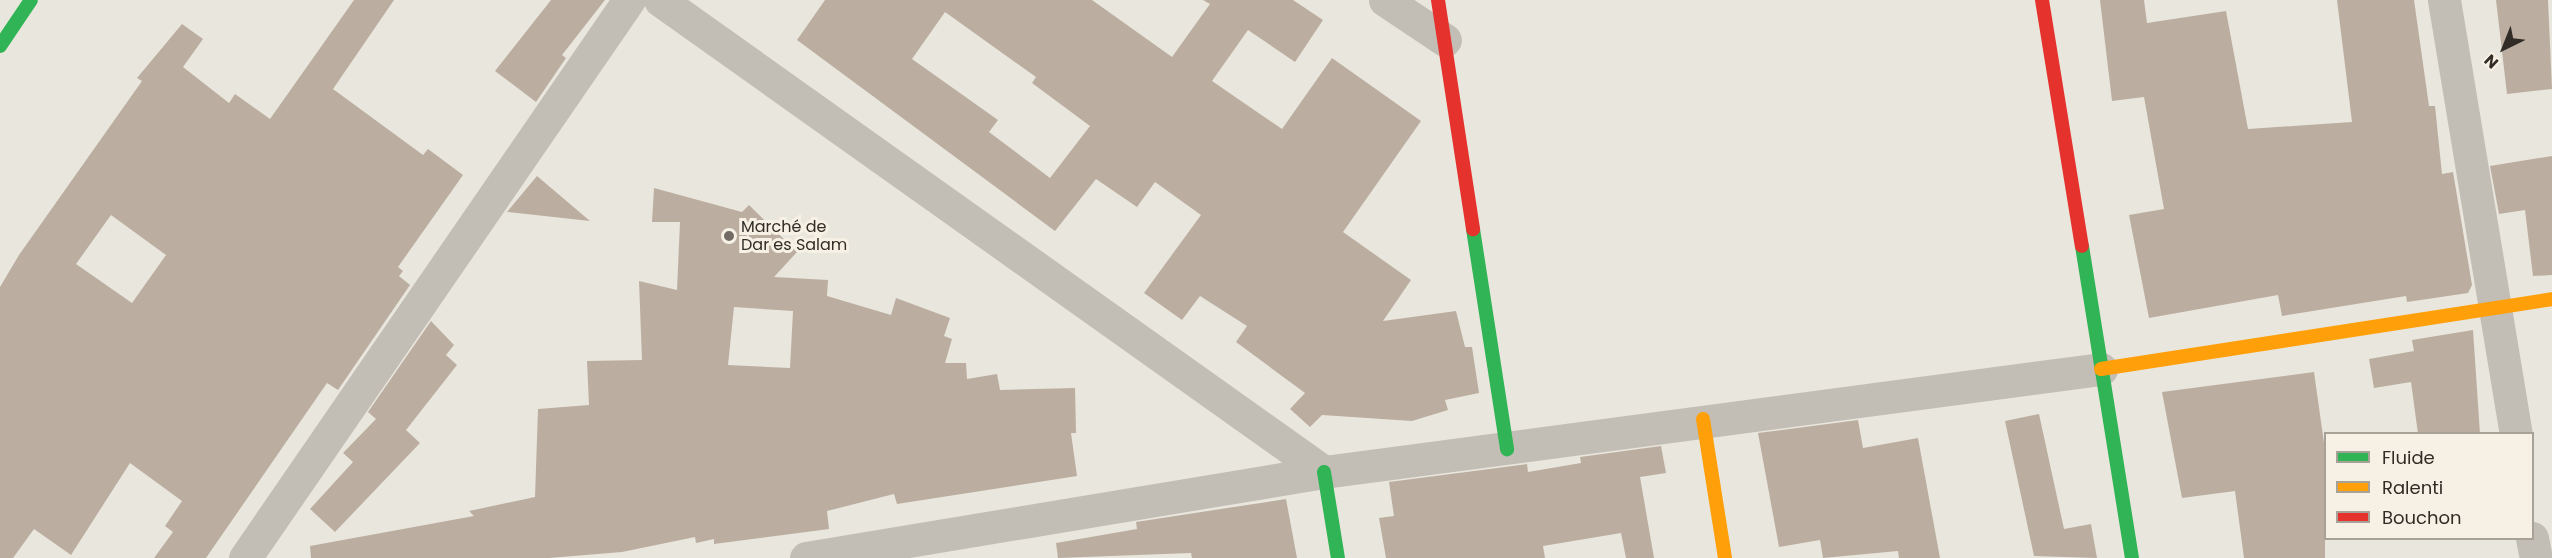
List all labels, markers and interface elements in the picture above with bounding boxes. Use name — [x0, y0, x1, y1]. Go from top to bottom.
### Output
north arrow — [2474, 18, 2534, 78]
text: N — [2479, 49, 2504, 74]
place label: Marché de Dar es Salam — [741, 217, 847, 255]
marker: Marché de Dar es Salam — [722, 229, 736, 243]
legend — [2324, 432, 2534, 540]
text: Fluide — [2382, 445, 2435, 470]
text: Ralenti — [2382, 475, 2443, 500]
text: Bouchon — [2382, 505, 2462, 530]

